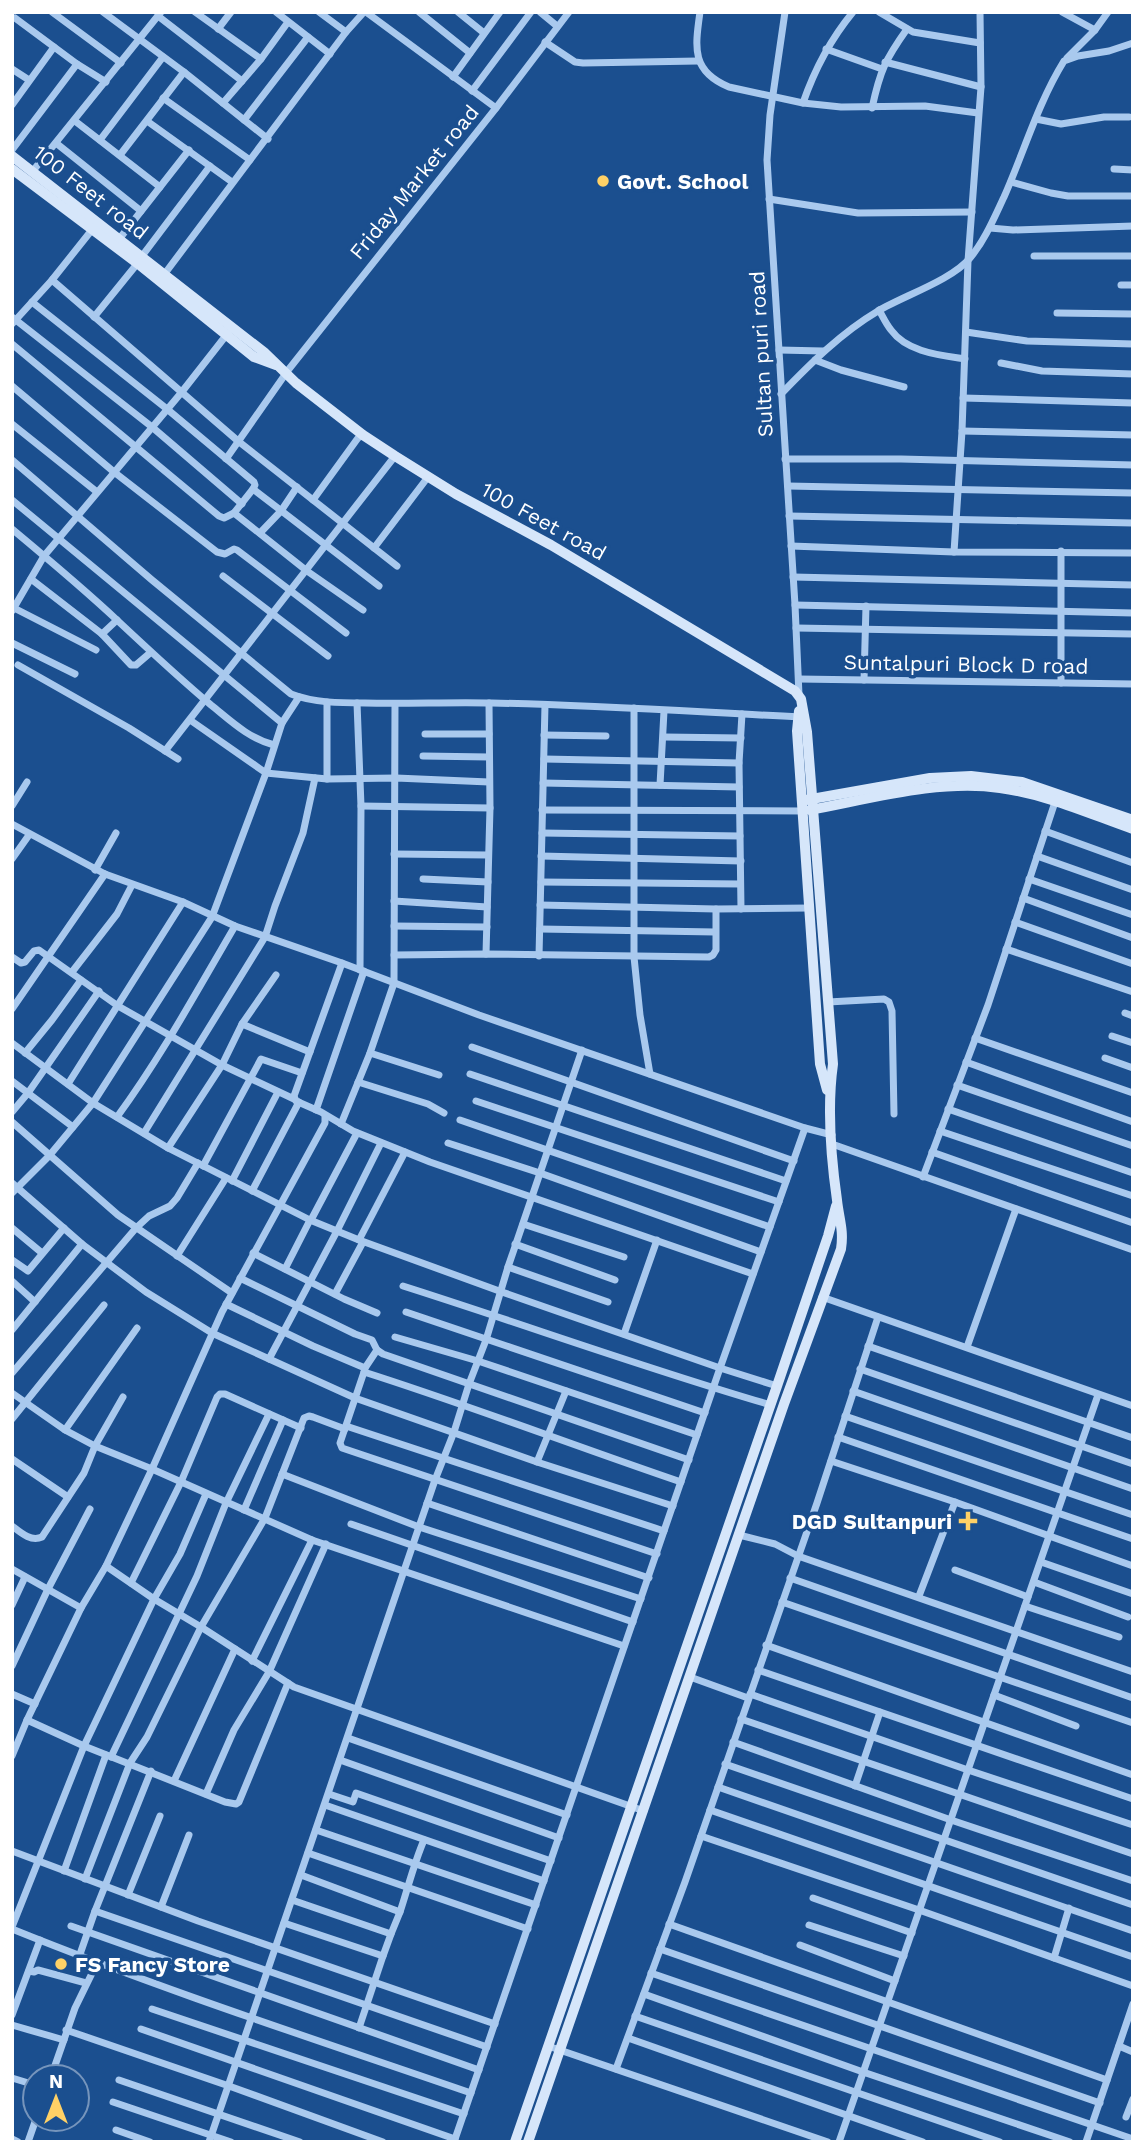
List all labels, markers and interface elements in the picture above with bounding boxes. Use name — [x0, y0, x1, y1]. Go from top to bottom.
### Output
street label: Friday Market road — [344, 100, 484, 264]
street label: 100 Feet road — [29, 139, 153, 245]
place label: Govt. School — [617, 169, 748, 194]
marker: Govt. School — [595, 173, 611, 189]
street label: Sultan puri road — [744, 270, 778, 438]
street label: 100 Feet road — [477, 476, 611, 566]
street label: Suntalpuri Block D road — [843, 649, 1089, 679]
place label: DGD Sultanpuri — [792, 1509, 952, 1534]
marker: DGD Sultanpuri — [958, 1511, 978, 1531]
place label: FS Fancy Store — [75, 1952, 230, 1977]
marker: FS Fancy Store — [53, 1956, 69, 1972]
north arrow — [21, 2063, 91, 2133]
text: N — [49, 2070, 63, 2093]

